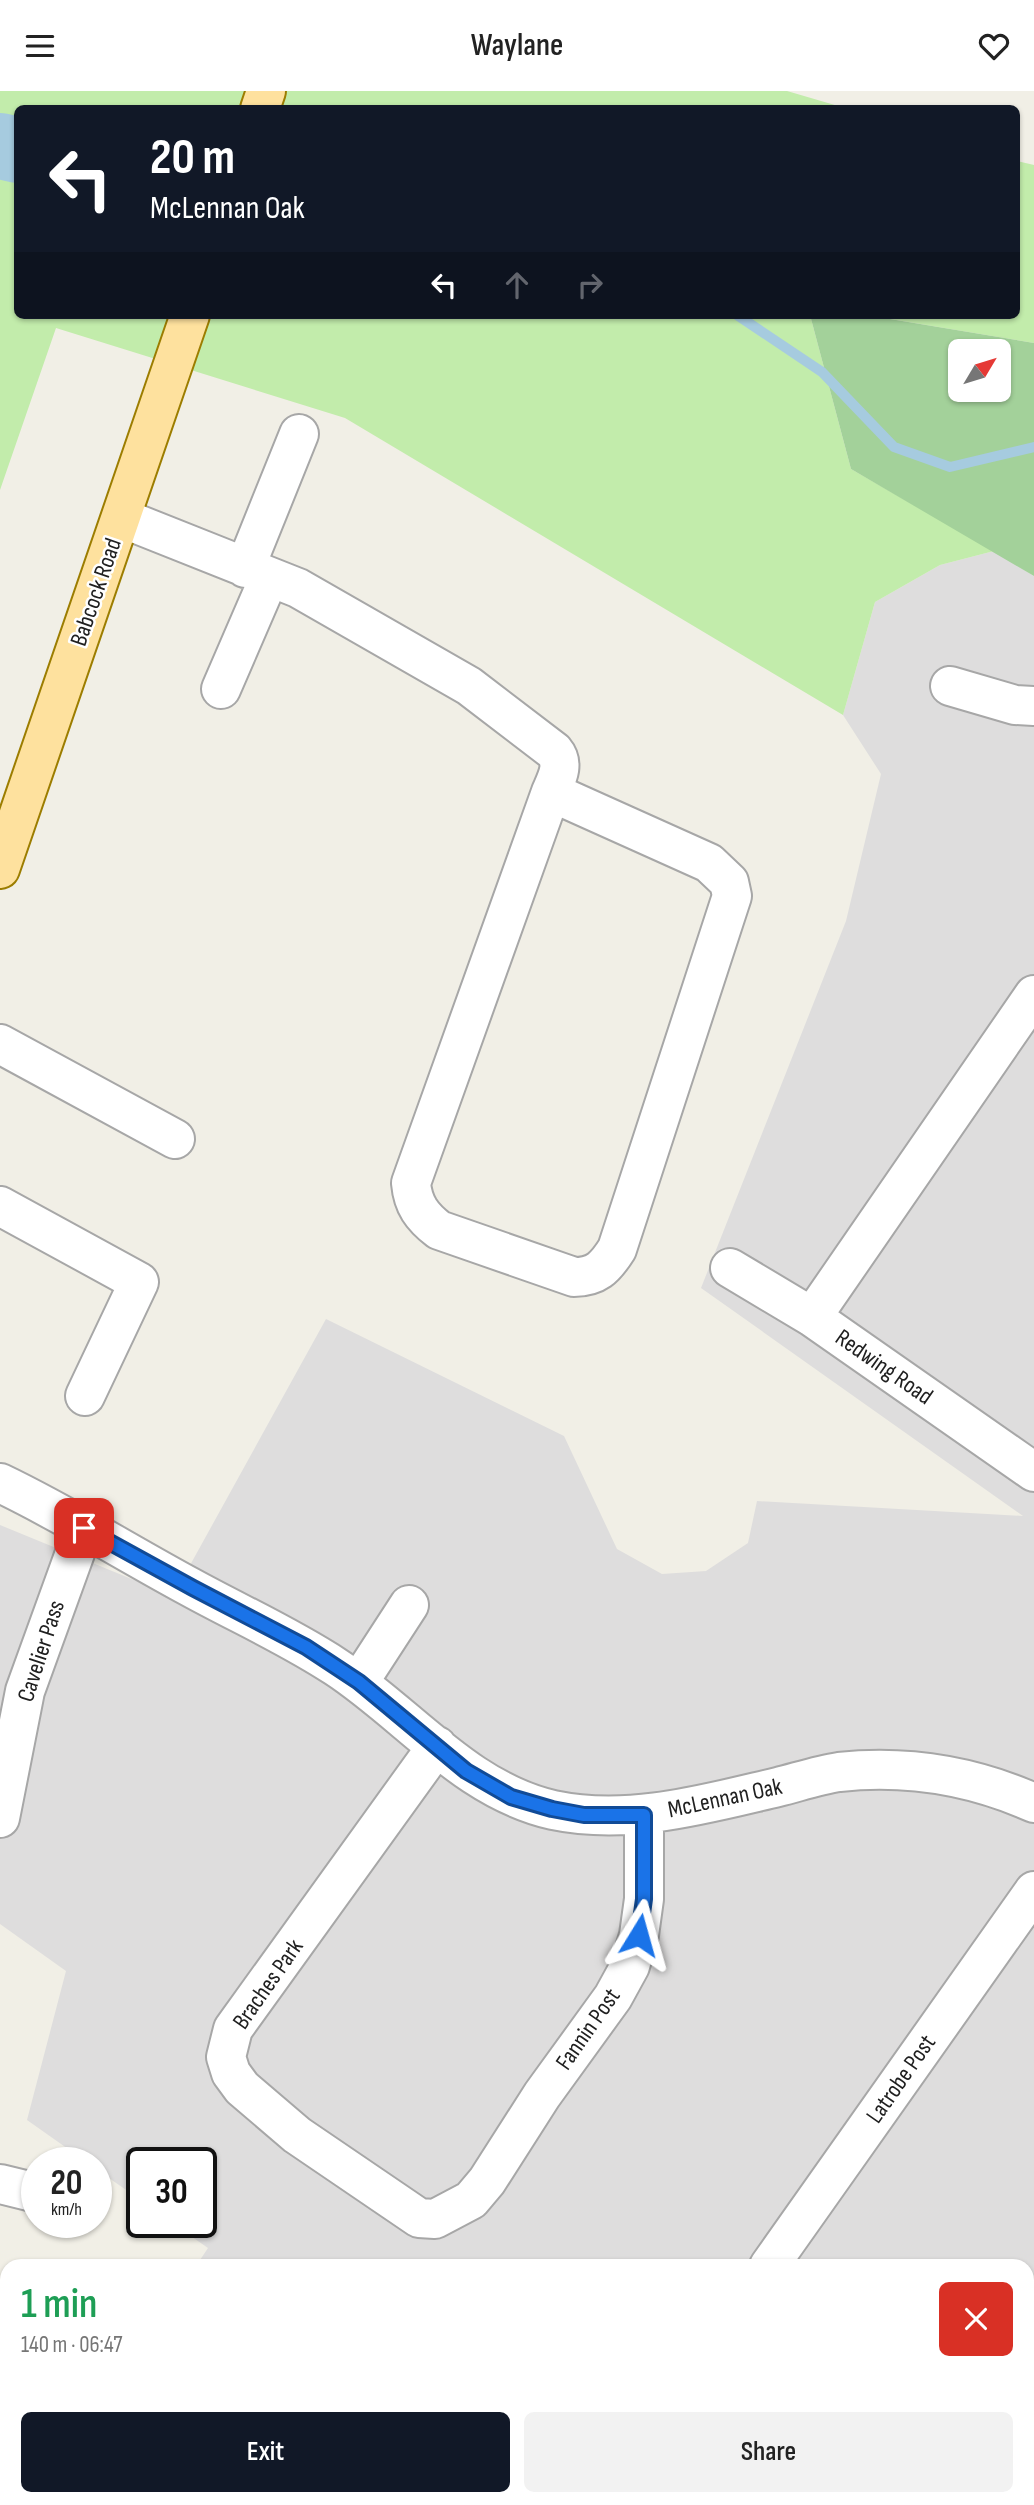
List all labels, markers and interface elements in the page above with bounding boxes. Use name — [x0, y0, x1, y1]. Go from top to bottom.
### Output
text: Waylane — [471, 26, 563, 65]
icon: menu — [21, 27, 59, 65]
icon: heart — [975, 27, 1013, 65]
text: 20 m — [150, 129, 235, 188]
icon: left — [35, 133, 126, 224]
text: McLennan Oak — [150, 189, 305, 228]
icon: left — [425, 266, 463, 304]
icon: ahead — [498, 266, 536, 304]
icon: right — [571, 266, 609, 304]
north arrow — [948, 339, 1012, 403]
map controls — [948, 339, 1011, 402]
street label: Babcock Road — [64, 534, 128, 650]
street label: Redwing Road — [830, 1323, 938, 1411]
pin — [54, 1498, 114, 1558]
icon: arrive — [65, 1509, 103, 1547]
street label: Cavelier Pass — [11, 1597, 71, 1705]
street label: McLennan Oak — [665, 1772, 785, 1824]
position arrow — [602, 1898, 676, 1972]
street label: Braches Park — [226, 1933, 310, 2035]
street label: Fannin Post — [549, 1983, 627, 2075]
street label: Latrobe Post — [860, 2029, 942, 2129]
speed limit sign: 30 — [126, 2147, 217, 2238]
text: 20 — [51, 2162, 83, 2205]
text: km/h — [51, 2199, 82, 2220]
text: 1 min — [21, 2279, 97, 2330]
button: close — [939, 2282, 1013, 2356]
text: 140 m · 06:47 — [21, 2331, 123, 2359]
button: Exit — [21, 2412, 510, 2492]
button: Share — [524, 2412, 1013, 2492]

